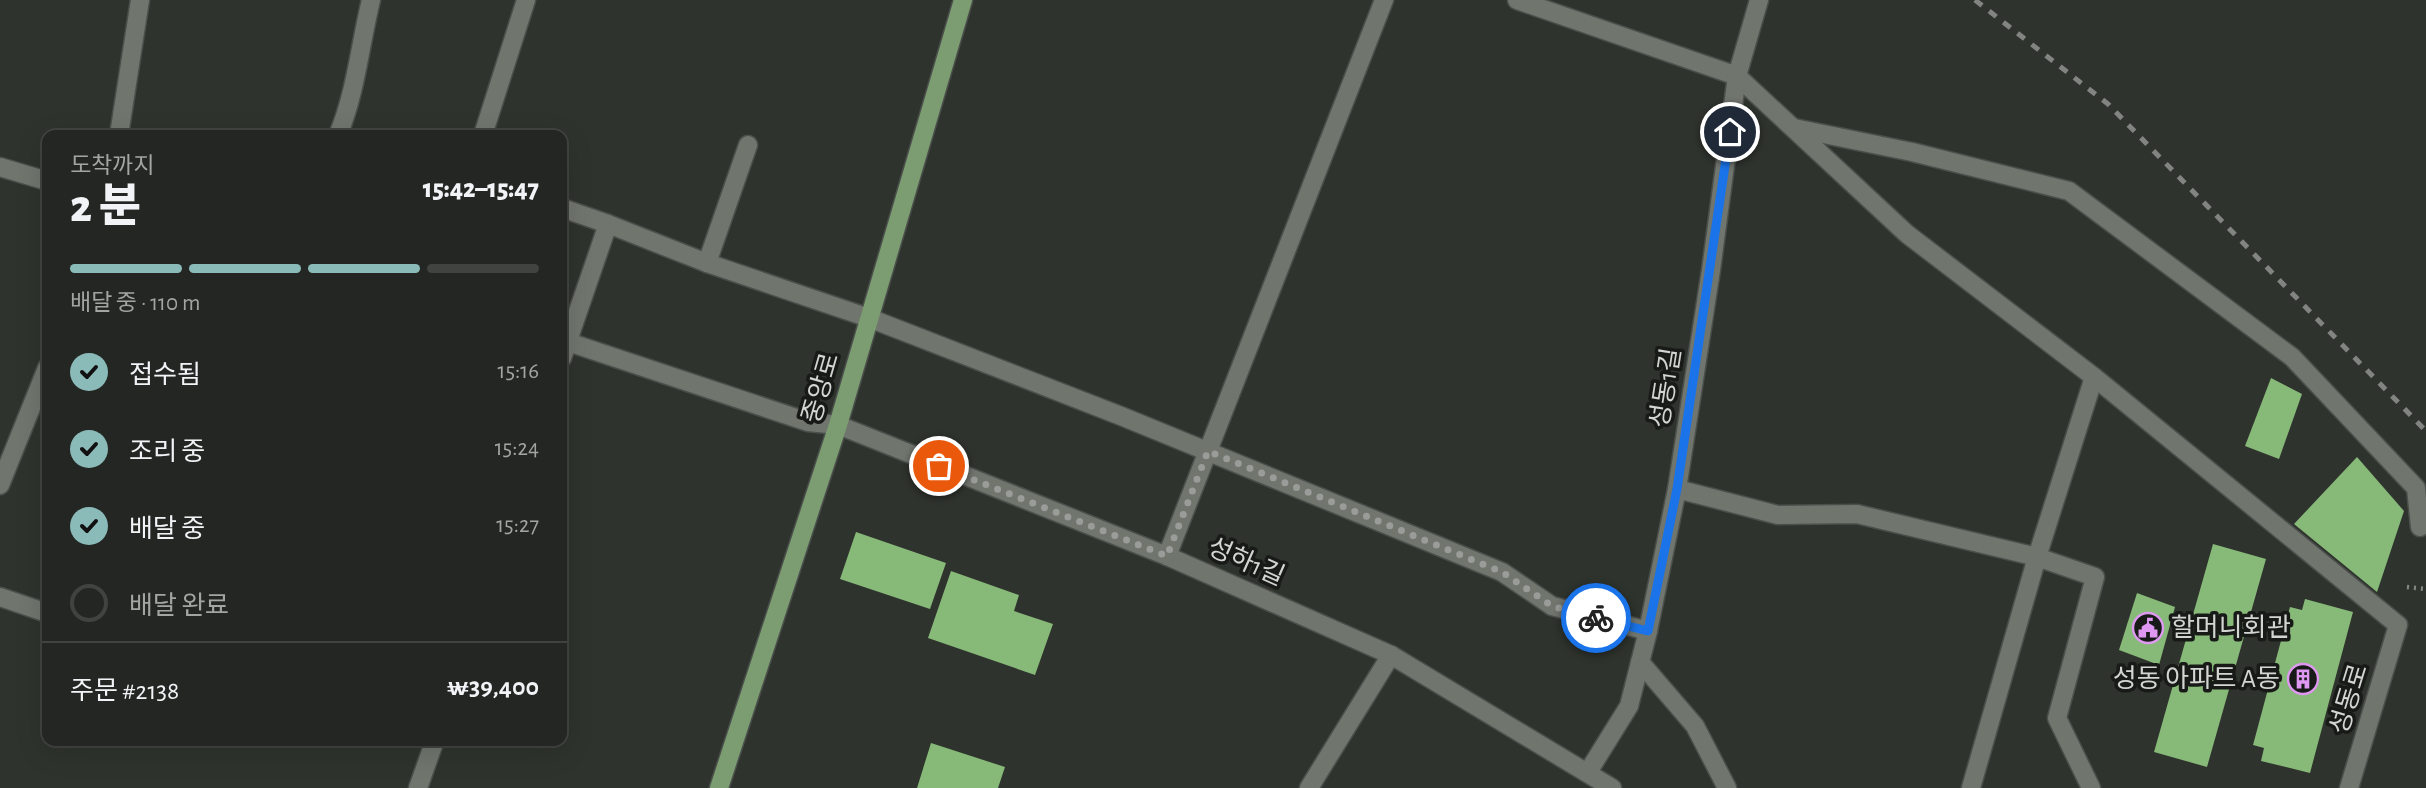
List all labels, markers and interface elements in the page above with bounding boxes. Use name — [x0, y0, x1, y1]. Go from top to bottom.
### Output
pin — [1700, 102, 1760, 162]
icon: home — [1711, 113, 1749, 151]
text: 도착까지 — [70, 155, 155, 178]
text: 15:42–15:47 — [423, 176, 539, 202]
text: 2 분 — [70, 184, 141, 230]
text: 배달 중 · 110 m — [70, 292, 200, 315]
street label: 성동1길 — [1646, 346, 1685, 430]
street label: 중앙로 — [798, 350, 843, 426]
icon: check — [70, 353, 108, 391]
text: 15:16 — [497, 360, 539, 383]
text: 접수됨 — [129, 362, 201, 388]
icon: check — [70, 430, 108, 468]
pin — [909, 436, 969, 496]
text: 15:24 — [495, 437, 539, 460]
text: 조리 중 — [129, 439, 205, 465]
icon: bag — [920, 447, 958, 485]
icon: check — [70, 507, 108, 545]
text: 15:27 — [496, 514, 539, 537]
text: 배달 중 — [129, 516, 205, 542]
street label: 성하1길 — [1204, 533, 1289, 590]
courier — [1561, 583, 1631, 653]
text: 배달 완료 — [129, 593, 229, 619]
icon: bike — [1577, 599, 1615, 637]
public building icon: 할머니회관 — [2131, 611, 2165, 645]
place label: 할머니회관 — [2171, 614, 2291, 641]
street label: 성동로 — [2325, 661, 2372, 737]
building icon: 성동 아파트 A동 — [2286, 662, 2320, 696]
place label: 성동 아파트 A동 — [2113, 665, 2280, 692]
text: ₩39,400 — [447, 674, 539, 700]
text: 주문 #2138 — [70, 678, 179, 704]

